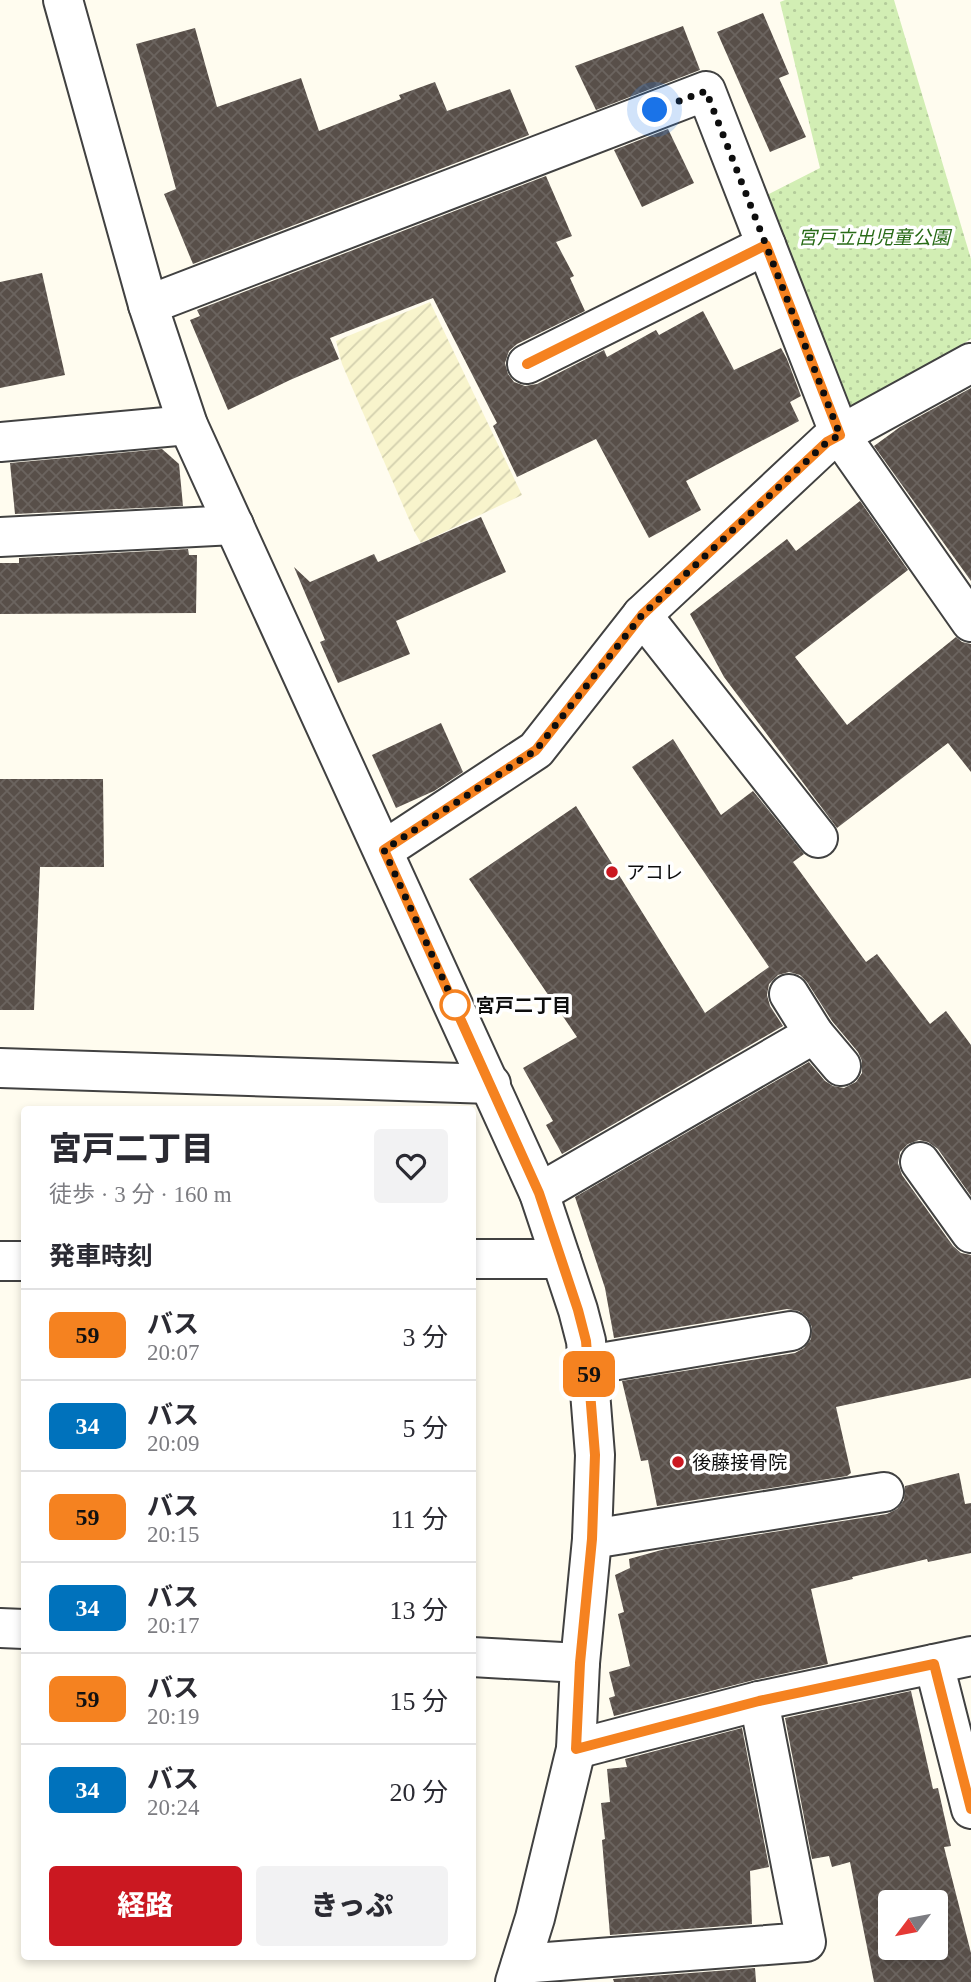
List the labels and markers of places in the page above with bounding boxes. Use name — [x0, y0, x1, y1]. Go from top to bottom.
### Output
place label: アコレ — [626, 862, 683, 883]
marker: アコレ — [604, 864, 620, 880]
marker: 宮戸二丁目 — [440, 990, 470, 1020]
place label: 宮戸二丁目 — [476, 995, 571, 1016]
place label: 後藤接骨院 — [692, 1452, 787, 1473]
marker: 後藤接骨院 — [670, 1454, 686, 1470]

